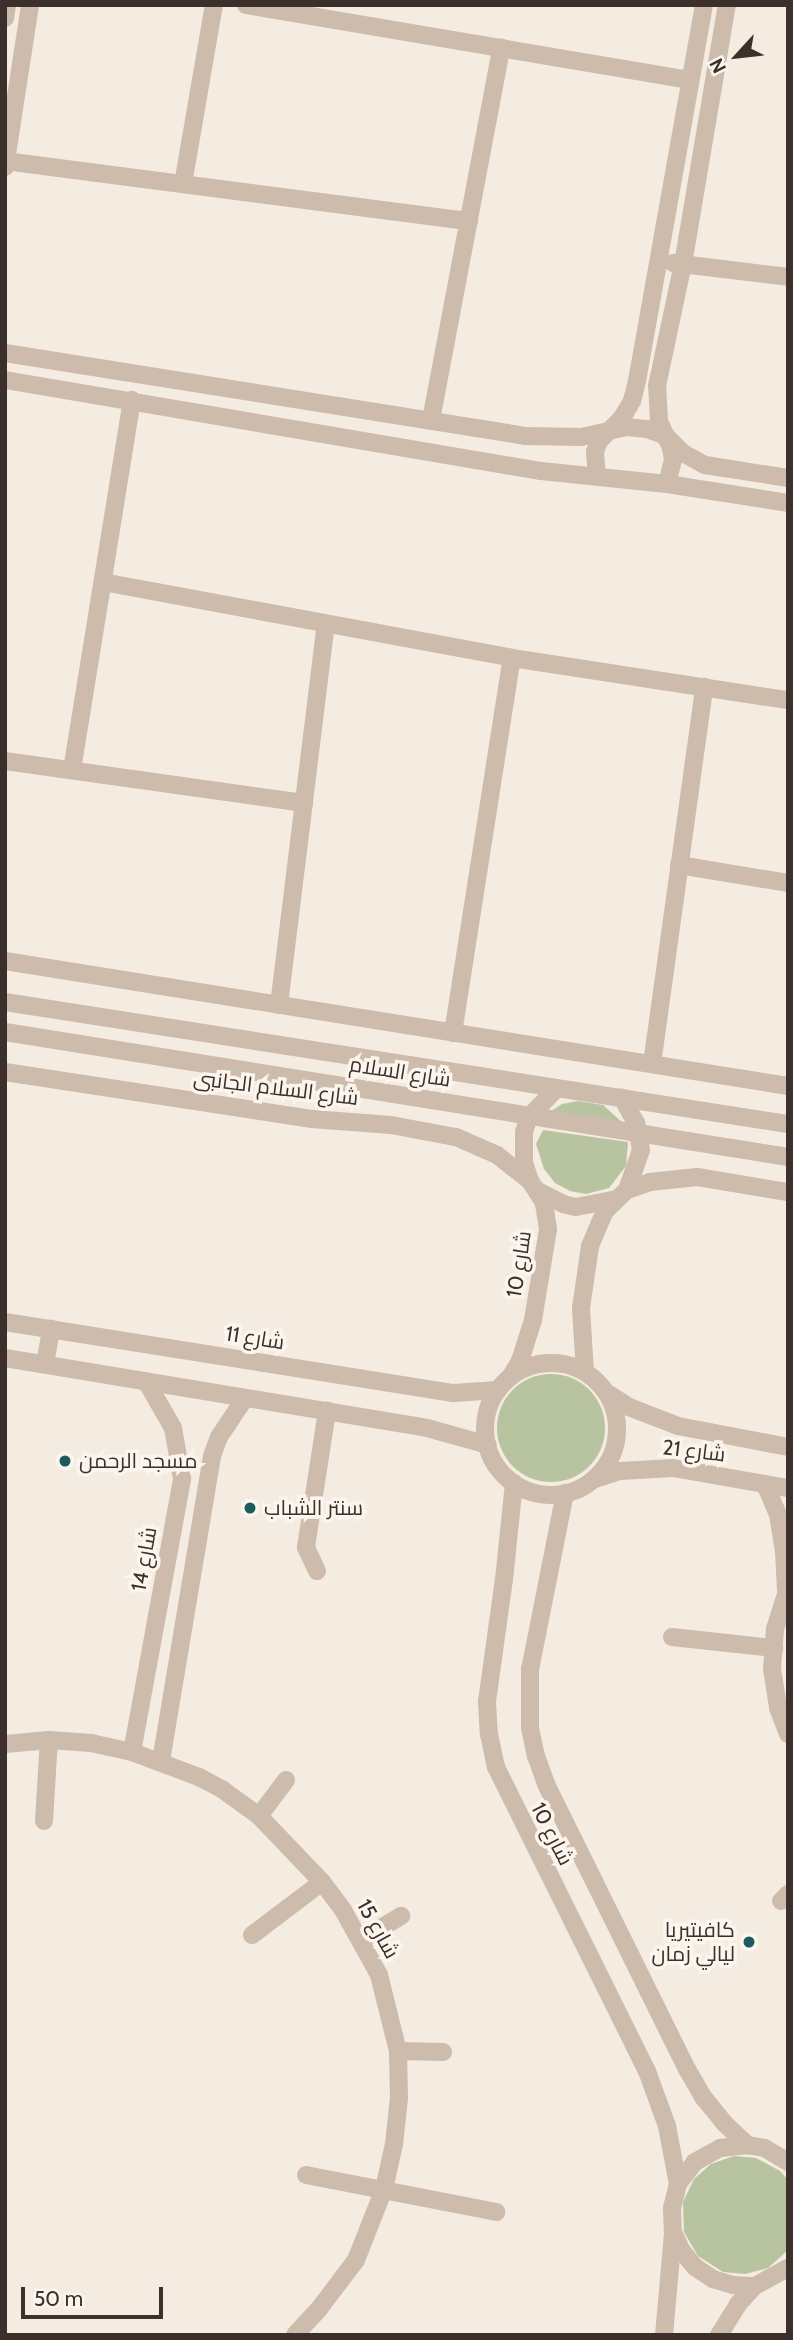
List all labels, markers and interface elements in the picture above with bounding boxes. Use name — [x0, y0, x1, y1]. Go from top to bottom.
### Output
north arrow — [702, 21, 772, 91]
text: N — [705, 55, 731, 77]
street label: شارع السلام — [348, 1052, 452, 1092]
street label: شارع السلام الجانبى — [192, 1065, 360, 1111]
street label: شارع 10 — [501, 1229, 537, 1299]
street label: شارع 11 — [224, 1321, 286, 1355]
street label: شارع 21 — [661, 1435, 727, 1467]
place label: مسجد الرحمن — [79, 1448, 197, 1474]
marker: مسجد الرحمن — [57, 1453, 73, 1469]
place label: سنتر الشباب — [264, 1495, 363, 1521]
marker: سنتر الشباب — [242, 1500, 258, 1516]
street label: شارع 14 — [126, 1525, 162, 1593]
street label: شارع 10 — [526, 1798, 578, 1870]
street label: شارع 15 — [352, 1895, 404, 1963]
place label: كافيتيريا ليالي زمان — [652, 1917, 735, 1967]
marker: كافيتيريا ليالي زمان — [741, 1934, 757, 1950]
scale bar — [24, 2274, 166, 2318]
text: 50 m — [34, 2286, 83, 2311]

